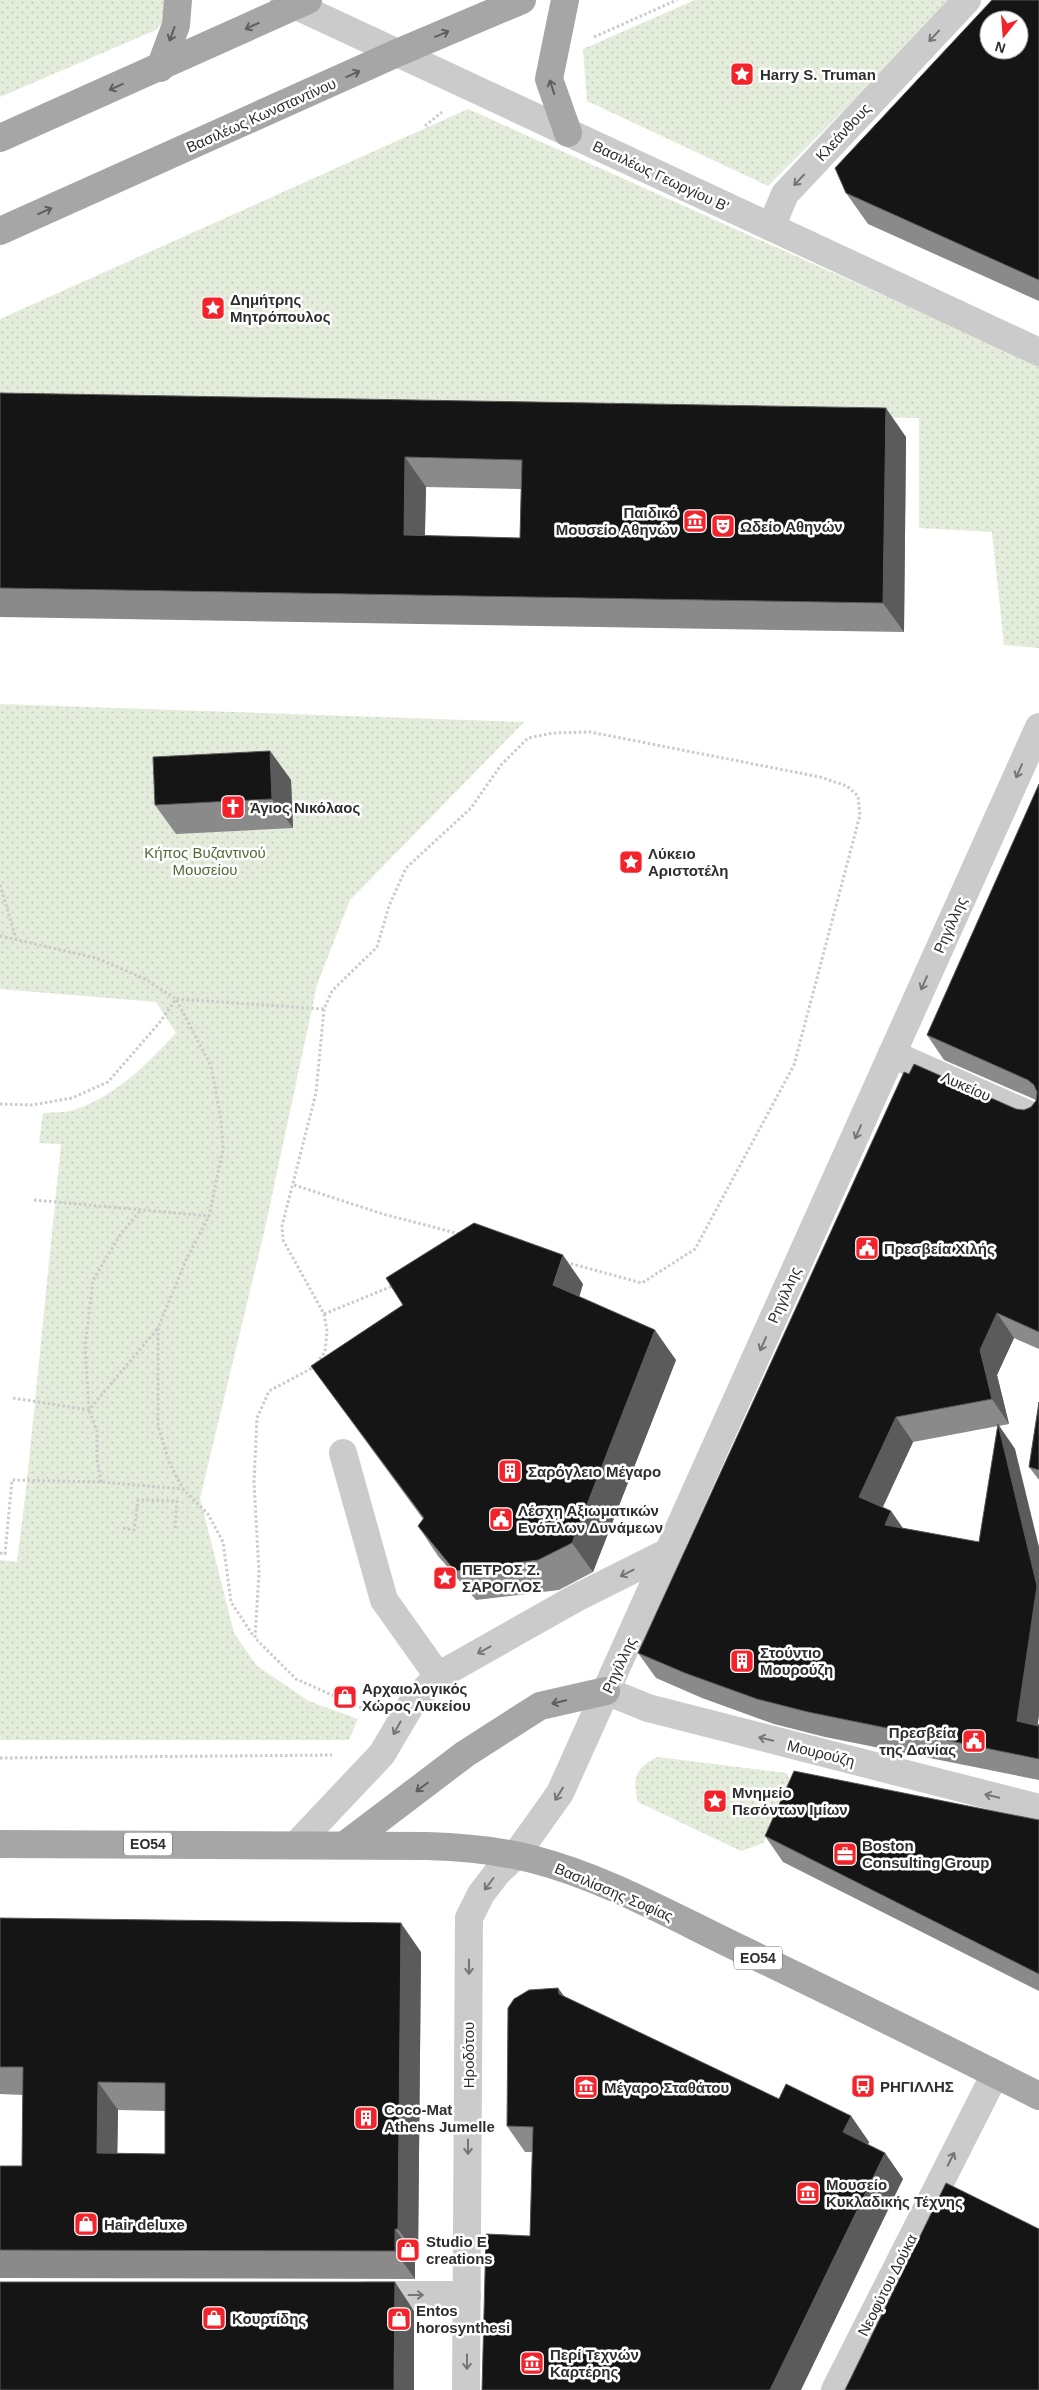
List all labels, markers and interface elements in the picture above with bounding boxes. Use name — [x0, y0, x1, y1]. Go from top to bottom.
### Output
north arrow — [979, 10, 1029, 60]
one-way arrow — [245, 22, 260, 32]
one-way arrow — [167, 26, 176, 42]
one-way arrow — [434, 29, 449, 39]
one-way arrow — [928, 29, 940, 42]
text: N — [993, 38, 1007, 57]
place icon: Harry S. Truman — [729, 61, 755, 87]
place label: Harry S. Truman — [760, 66, 876, 83]
one-way arrow — [345, 68, 360, 78]
street label: Βασιλέως Κωνσταντίνου — [184, 74, 338, 156]
one-way arrow — [547, 79, 557, 95]
one-way arrow — [109, 83, 124, 93]
street label: Κλεάνθους — [812, 100, 874, 164]
street label: Βασιλέως Γεωργίου Β' — [590, 137, 732, 215]
one-way arrow — [793, 173, 805, 186]
one-way arrow — [37, 206, 52, 216]
place label: Δημήτρης Μητρόπουλος — [230, 291, 331, 325]
place icon: Δημήτρης Μητρόπουλος — [200, 295, 226, 321]
place label: Παιδικό Μουσείο Αθηνών — [556, 504, 678, 538]
museum icon: Παιδικό Μουσείο Αθηνών — [682, 508, 708, 534]
theatre icon: Ωδείο Αθηνών — [710, 513, 736, 539]
place label: Ωδείο Αθηνών — [740, 518, 843, 535]
one-way arrow — [1014, 763, 1023, 778]
church icon: Άγιος Νικόλαος — [220, 794, 246, 820]
place label: Άγιος Νικόλαος — [250, 799, 360, 816]
park label: Κήπος Βυζαντινού Μουσείου — [144, 844, 266, 878]
place label: Λύκειο Αριστοτέλη — [648, 845, 729, 879]
place icon: Λύκειο Αριστοτέλη — [618, 849, 644, 875]
street label: Ρηγίλλης — [930, 894, 970, 956]
one-way arrow — [919, 975, 928, 990]
street label: Λυκείου — [939, 1068, 993, 1104]
one-way arrow — [852, 1124, 862, 1139]
public building icon: Πρεσβεία Χιλής — [854, 1235, 880, 1261]
place label: Πρεσβεία Χιλής — [884, 1240, 995, 1257]
street label: Ρηγίλλης — [764, 1264, 804, 1326]
one-way arrow — [757, 1336, 767, 1351]
building icon: Σαρόγλειο Μέγαρο — [497, 1458, 523, 1484]
place label: Σαρόγλειο Μέγαρο — [528, 1463, 661, 1480]
place label: Λέσχη Αξιωματικών Ενόπλων Δυνάμεων — [518, 1502, 663, 1536]
public building icon: Λέσχη Αξιωματικών Ενόπλων Δυνάμεων — [488, 1506, 514, 1532]
place label: ΠΕΤΡΟΣ Ζ. ΣΑΡΟΓΛΟΣ — [462, 1561, 541, 1595]
place icon: ΠΕΤΡΟΣ Ζ. ΣΑΡΟΓΛΟΣ — [432, 1565, 458, 1591]
one-way arrow — [619, 1568, 634, 1578]
street label: Ρηγίλλης — [599, 1634, 639, 1696]
place label: Στούντιο Μουρούζη — [760, 1644, 833, 1678]
one-way arrow — [477, 1646, 492, 1656]
building icon: Στούντιο Μουρούζη — [729, 1648, 755, 1674]
place label: Αρχαιολογικός Χώρος Λυκείου — [362, 1680, 471, 1714]
shop icon: Αρχαιολογικός Χώρος Λυκείου — [332, 1684, 358, 1710]
one-way arrow — [551, 1698, 567, 1707]
one-way arrow — [392, 1720, 402, 1735]
place label: Πρεσβεία της Δανίας — [879, 1724, 957, 1758]
public building icon: Πρεσβεία της Δανίας — [961, 1728, 987, 1754]
one-way arrow — [759, 1734, 775, 1743]
street label: Μουρούζη — [786, 1736, 856, 1770]
one-way arrow — [415, 1782, 429, 1792]
place label: Μνημείο Πεσόντων Ιμίων — [732, 1784, 848, 1818]
one-way arrow — [554, 1787, 564, 1801]
place icon: Μνημείο Πεσόντων Ιμίων — [702, 1788, 728, 1814]
one-way arrow — [984, 1791, 1000, 1800]
road number: ΕΟ54 — [124, 1832, 172, 1856]
place label: Boston Consulting Group — [862, 1837, 989, 1871]
office icon: Boston Consulting Group — [832, 1841, 858, 1867]
street label: Βασιλίσσης Σοφίας — [552, 1859, 676, 1925]
one-way arrow — [483, 1877, 494, 1890]
road number: ΕΟ54 — [734, 1946, 782, 1970]
one-way arrow — [464, 1958, 474, 1975]
street label: Ηροδότου — [460, 2022, 477, 2088]
bus stop icon: ΡΗΓΙΛΛΗΣ — [850, 2073, 876, 2099]
museum icon: Μέγαρο Σταθάτου — [573, 2074, 599, 2100]
place label: ΡΗΓΙΛΛΗΣ — [880, 2078, 954, 2095]
place label: Μέγαρο Σταθάτου — [604, 2079, 729, 2096]
place label: Coco-Mat Athens Jumelle — [384, 2101, 495, 2135]
building icon: Coco-Mat Athens Jumelle — [353, 2105, 379, 2131]
one-way arrow — [463, 2138, 473, 2155]
one-way arrow — [946, 2151, 956, 2166]
place label: Μουσείο Κυκλαδικής Τέχνης — [826, 2176, 963, 2210]
museum icon: Μουσείο Κυκλαδικής Τέχνης — [795, 2180, 821, 2206]
shop icon: Hair deluxe — [73, 2211, 99, 2237]
place label: Hair deluxe — [104, 2216, 185, 2233]
street label: Νεοφύτου Δούκα — [854, 2231, 920, 2339]
place label: Studio E creations — [426, 2233, 493, 2267]
shop icon: Studio E creations — [395, 2237, 421, 2263]
one-way arrow — [408, 2290, 424, 2300]
place label: Entos horosynthesi — [416, 2302, 510, 2336]
shop icon: Κουρτίδης — [201, 2305, 227, 2331]
shop icon: Entos horosynthesi — [386, 2306, 412, 2332]
place label: Κουρτίδης — [232, 2310, 306, 2327]
place label: Περί Τεχνών Καρτέρης — [550, 2346, 639, 2380]
museum icon: Περί Τεχνών Καρτέρης — [519, 2350, 545, 2376]
one-way arrow — [462, 2354, 471, 2370]

